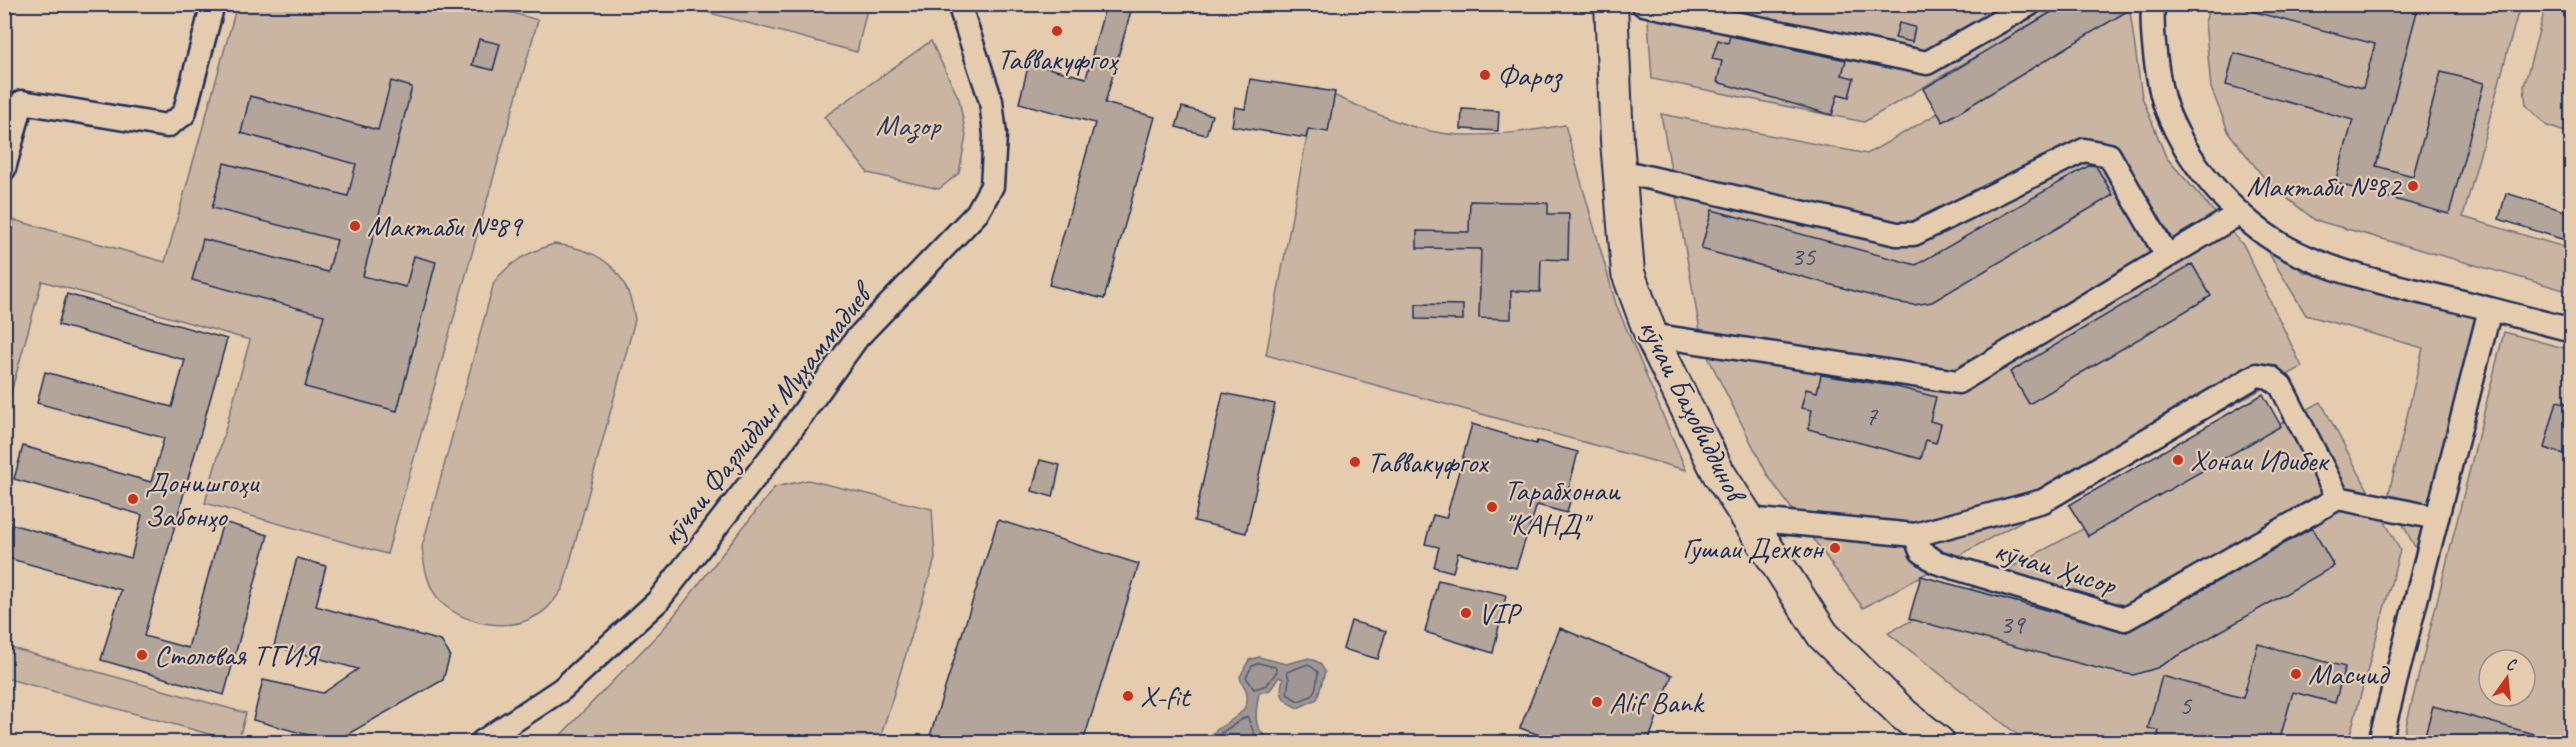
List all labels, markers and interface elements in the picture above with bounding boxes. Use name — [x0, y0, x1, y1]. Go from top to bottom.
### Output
marker: Таввакуфгоҳ — [1050, 24, 1064, 38]
place label: Таввакуфгоҳ — [997, 40, 1119, 78]
place label: Фароз — [1497, 56, 1564, 94]
marker: Фароз — [1478, 68, 1492, 82]
park label: Мазор — [876, 106, 942, 144]
place label: Мактаби №82 — [2246, 167, 2403, 205]
marker: Мактаби №82 — [2406, 179, 2420, 193]
place label: Мактаби №89 — [367, 207, 524, 245]
marker: Мактаби №89 — [348, 219, 362, 233]
house number: 35 — [1791, 239, 1817, 273]
street label: кӯчаи Фазлиддин Муҳаммадиев — [652, 273, 883, 554]
street label: кӯчаи Баҳовиддинов — [1630, 312, 1756, 510]
house number: 7 — [1865, 399, 1879, 433]
place label: Хонаи Идибек — [2190, 441, 2330, 479]
place label: Таввакуфгох — [1367, 443, 1490, 481]
marker: Хонаи Идибек — [2171, 453, 2185, 467]
marker: Таввакуфгох — [1348, 455, 1362, 469]
place label: Донишгоҳи Забонҳо — [145, 463, 260, 535]
place label: Тарабхонаи "КАНД" — [1504, 471, 1621, 543]
marker: Донишгоҳи Забонҳо — [126, 492, 140, 506]
marker: Тарабхонаи "КАНД" — [1485, 500, 1499, 514]
place label: Гушаи Дехкон — [1682, 529, 1825, 567]
street label: кӯчаи Ҳисор — [1990, 531, 2122, 604]
marker: Гушаи Дехкон — [1828, 541, 1842, 555]
place label: VIP — [1478, 594, 1523, 632]
marker: VIP — [1459, 606, 1473, 620]
house number: 39 — [2000, 607, 2026, 641]
place label: Столовая ТГИЯ — [154, 636, 321, 674]
marker: Столовая ТГИЯ — [135, 648, 149, 662]
north arrow — [2477, 648, 2537, 708]
text: С — [2504, 654, 2519, 676]
place label: Масчид — [2308, 655, 2391, 693]
marker: Масчид — [2289, 667, 2303, 681]
place label: X-fit — [1140, 677, 1192, 715]
place label: Alif Bank — [1609, 683, 1705, 721]
house number: 5 — [2179, 688, 2193, 722]
marker: X-fit — [1121, 689, 1135, 703]
marker: Alif Bank — [1590, 695, 1604, 709]

